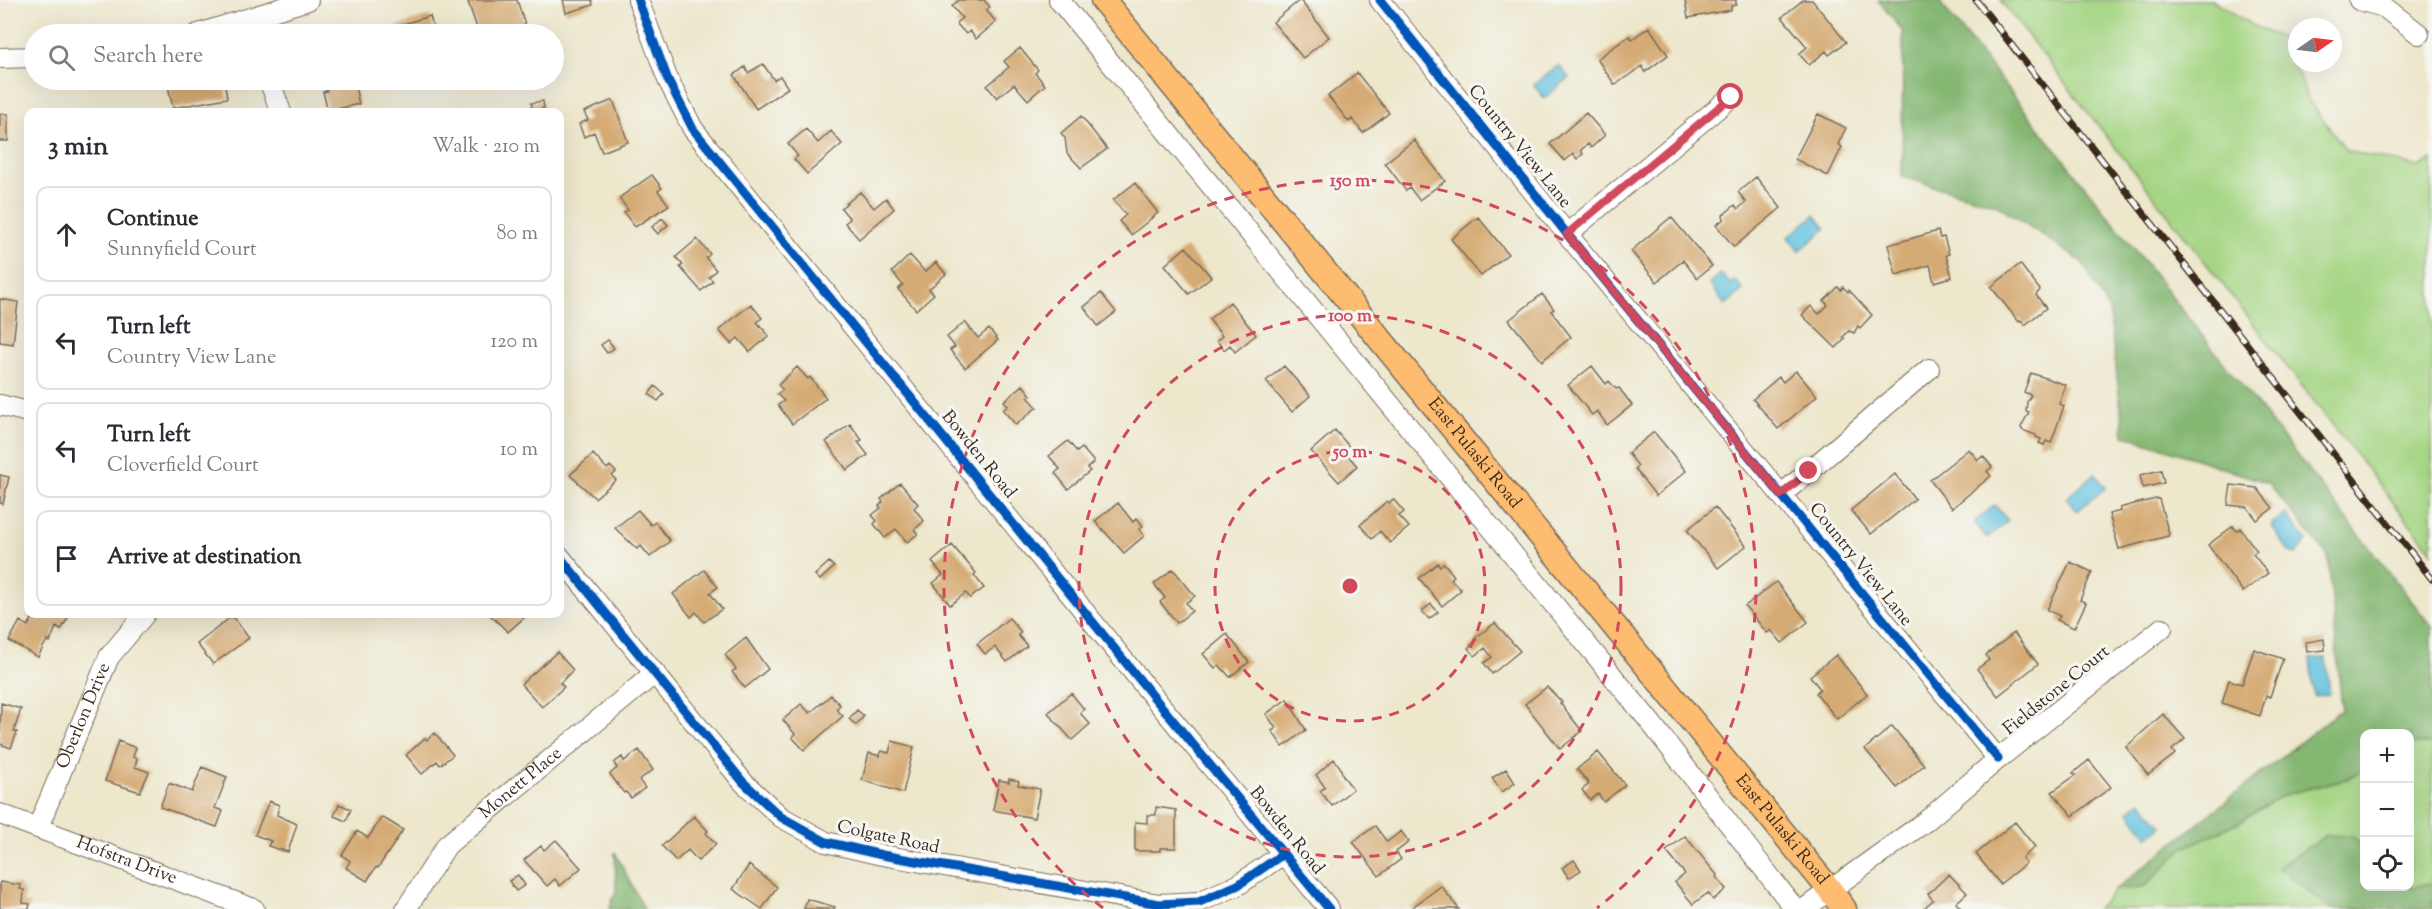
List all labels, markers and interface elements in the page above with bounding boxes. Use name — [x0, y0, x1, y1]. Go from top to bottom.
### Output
north arrow — [2288, 18, 2342, 72]
search box — [24, 24, 564, 90]
icon: search — [45, 41, 78, 74]
text: Search here — [93, 41, 203, 73]
street label: Country View Lane — [1461, 80, 1577, 214]
route start — [1717, 83, 1743, 109]
text: 3 min — [48, 129, 108, 166]
text: Walk · 210 m — [432, 133, 540, 162]
text: 150 m — [1330, 169, 1370, 195]
text: Continue — [107, 204, 198, 236]
icon: ahead — [50, 218, 83, 251]
text: 80 m — [497, 220, 538, 249]
text: Sunnyfield Court — [107, 236, 257, 265]
text: 100 m — [1328, 304, 1372, 330]
text: Turn left — [107, 312, 190, 344]
icon: left — [50, 326, 83, 359]
text: 120 m — [490, 328, 538, 357]
text: Country View Lane — [107, 344, 276, 373]
street label: East Pulaski Road — [1421, 393, 1527, 515]
street label: Bowden Road — [934, 405, 1022, 505]
text: Turn left — [107, 420, 190, 452]
icon: left — [50, 434, 83, 467]
text: 10 m — [500, 436, 538, 465]
text: 50 m — [1331, 440, 1367, 466]
text: Cloverfield Court — [107, 452, 259, 481]
route end — [1795, 457, 1821, 483]
street label: Country View Lane — [1802, 498, 1918, 632]
icon: arrive — [50, 542, 83, 575]
text: Arrive at destination — [107, 542, 302, 574]
centre of rings — [1340, 576, 1360, 596]
street label: Fieldstone Court — [1998, 640, 2116, 742]
street label: Oberlon Drive — [51, 659, 118, 773]
map controls — [2360, 729, 2414, 891]
button: + — [2360, 729, 2414, 783]
street label: Monett Place — [474, 742, 568, 826]
street label: East Pulaski Road — [1728, 769, 1834, 891]
street label: Bowden Road — [1242, 781, 1330, 881]
button: − — [2360, 783, 2414, 837]
street label: Colgate Road — [834, 814, 942, 862]
street label: Hofstra Drive — [72, 831, 181, 892]
button: locate — [2360, 837, 2414, 891]

